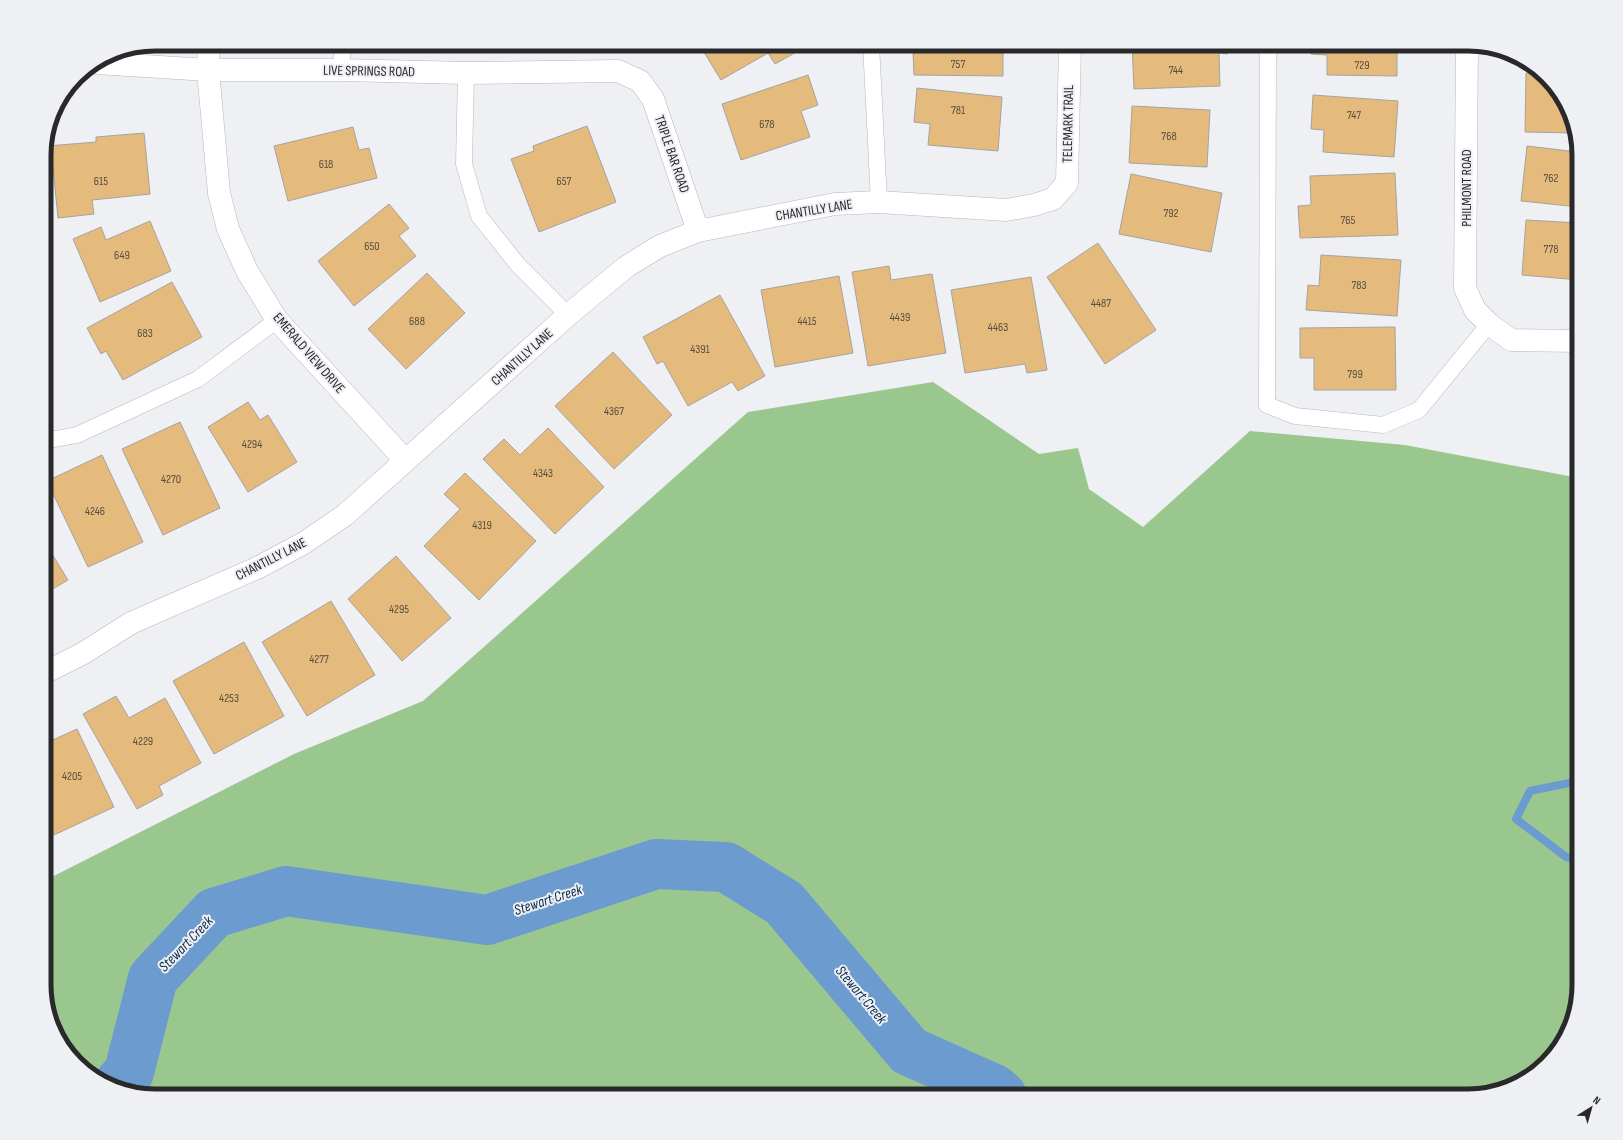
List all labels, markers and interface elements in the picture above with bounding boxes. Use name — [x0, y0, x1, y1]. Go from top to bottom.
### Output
house number: 757 — [951, 57, 965, 72]
house number: 729 — [1354, 58, 1370, 73]
street label: LIVE SPRINGS ROAD — [323, 62, 415, 80]
house number: 744 — [1169, 63, 1183, 78]
street label: TELEMARK TRAIL — [1059, 85, 1077, 163]
house number: 781 — [951, 103, 966, 118]
house number: 747 — [1347, 108, 1361, 123]
street label: TRIPLE BAR ROAD — [651, 113, 693, 195]
house number: 678 — [759, 117, 775, 132]
house number: 768 — [1161, 129, 1177, 144]
street label: PHILMONT ROAD — [1458, 149, 1475, 227]
house number: 618 — [319, 157, 333, 172]
house number: 762 — [1543, 171, 1559, 186]
house number: 615 — [94, 174, 108, 189]
house number: 657 — [557, 174, 572, 189]
street label: CHANTILLY LANE — [774, 196, 854, 224]
house number: 792 — [1163, 206, 1179, 221]
house number: 765 — [1341, 213, 1356, 228]
house number: 650 — [364, 239, 380, 254]
house number: 778 — [1544, 242, 1558, 257]
house number: 649 — [114, 248, 130, 263]
house number: 783 — [1351, 278, 1367, 293]
house number: 4487 — [1091, 296, 1111, 311]
street label: EMERALD VIEW DRIVE — [269, 309, 349, 397]
house number: 4439 — [890, 310, 910, 325]
house number: 688 — [409, 314, 425, 329]
house number: 4415 — [797, 314, 817, 329]
house number: 4463 — [988, 320, 1008, 335]
street label: CHANTILLY LANE — [488, 325, 557, 389]
house number: 683 — [137, 326, 153, 341]
house number: 4391 — [690, 342, 711, 357]
house number: 799 — [1347, 367, 1363, 382]
house number: 4367 — [604, 404, 624, 419]
house number: 4294 — [242, 437, 262, 452]
house number: 4343 — [533, 466, 553, 481]
house number: 4270 — [161, 472, 181, 487]
house number: 4246 — [85, 504, 105, 519]
house number: 4319 — [472, 518, 492, 533]
street label: CHANTILLY LANE — [233, 534, 310, 584]
house number: 4295 — [389, 602, 409, 617]
house number: 4277 — [309, 652, 329, 667]
house number: 4253 — [219, 691, 239, 706]
house number: 4229 — [133, 734, 153, 749]
house number: 4205 — [62, 769, 82, 784]
water label: Stewart Creek — [512, 880, 585, 920]
water label: Stewart Creek — [155, 912, 218, 976]
water label: Stewart Creek — [831, 962, 891, 1028]
north arrow — [1571, 1088, 1611, 1128]
text: N — [1590, 1093, 1603, 1107]

